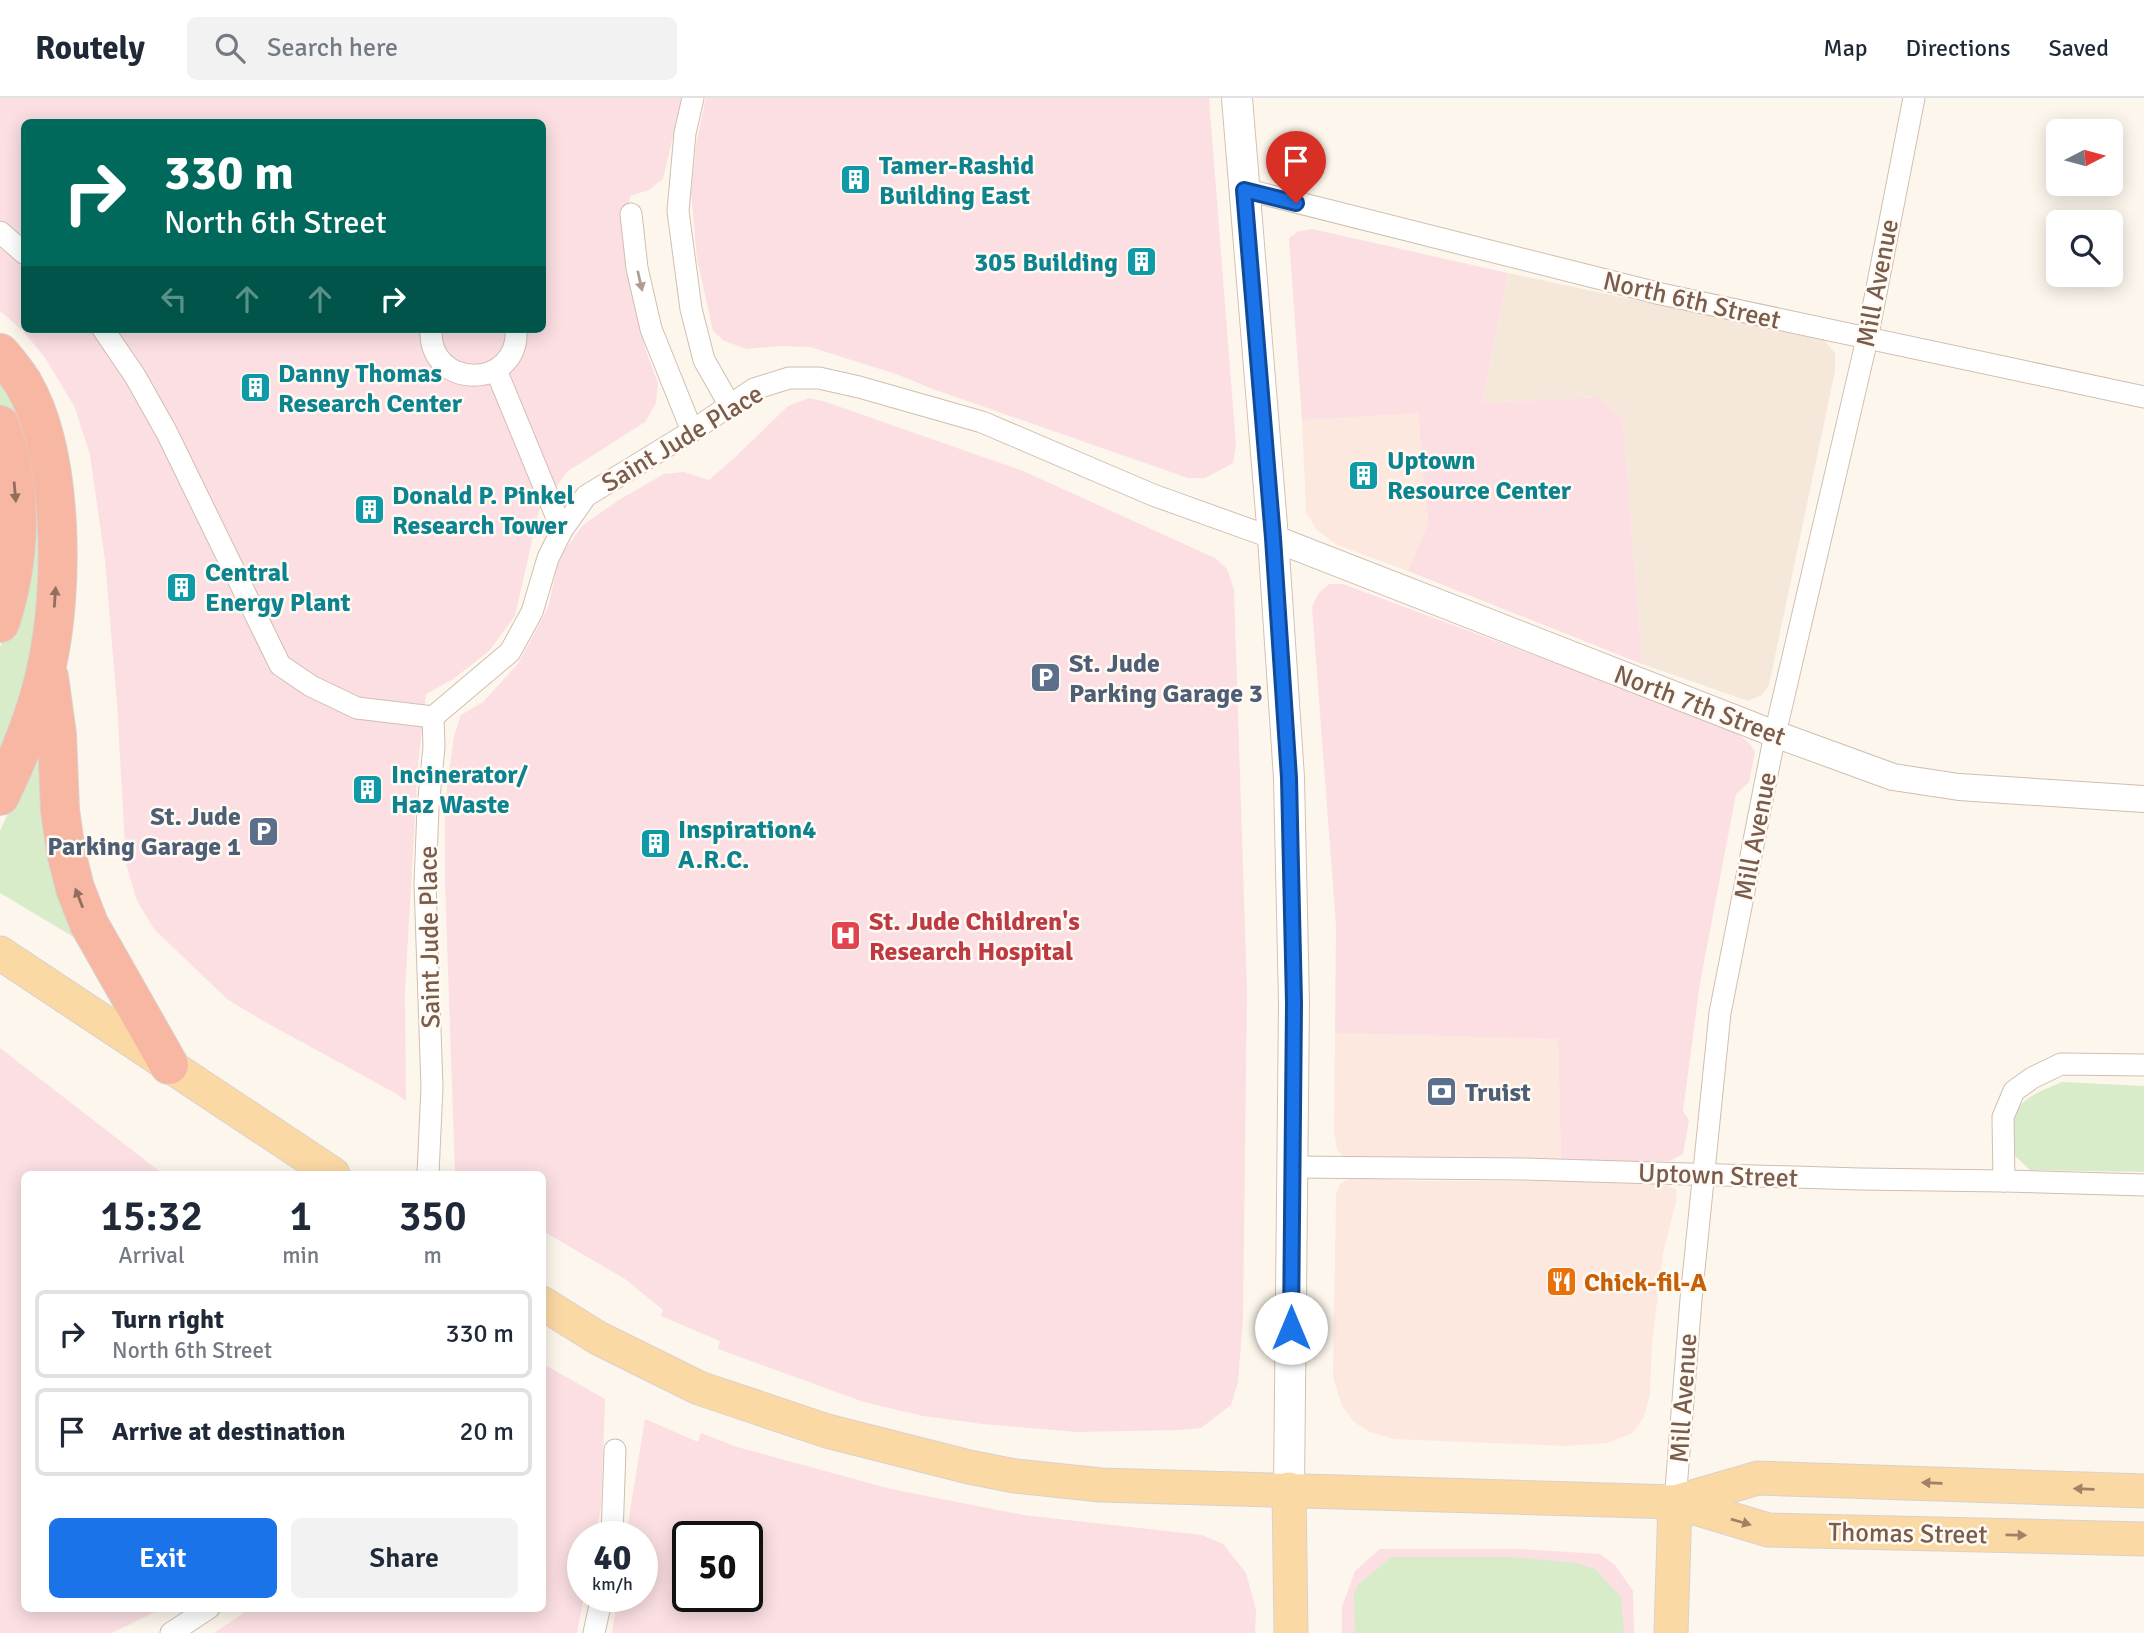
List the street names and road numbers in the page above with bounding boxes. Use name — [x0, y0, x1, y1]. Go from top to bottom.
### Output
street label: Mill Avenue — [1850, 216, 1906, 350]
street label: North 6th Street — [1600, 265, 1784, 337]
street label: Saint Jude Place — [596, 378, 769, 500]
street label: North 7th Street — [1609, 659, 1790, 753]
street label: Mill Avenue — [1728, 769, 1784, 903]
street label: Saint Jude Place — [412, 845, 448, 1029]
street label: Uptown Street — [1638, 1157, 1798, 1195]
street label: Mill Avenue — [1663, 1332, 1704, 1464]
street label: Thomas Street — [1828, 1517, 1988, 1551]

